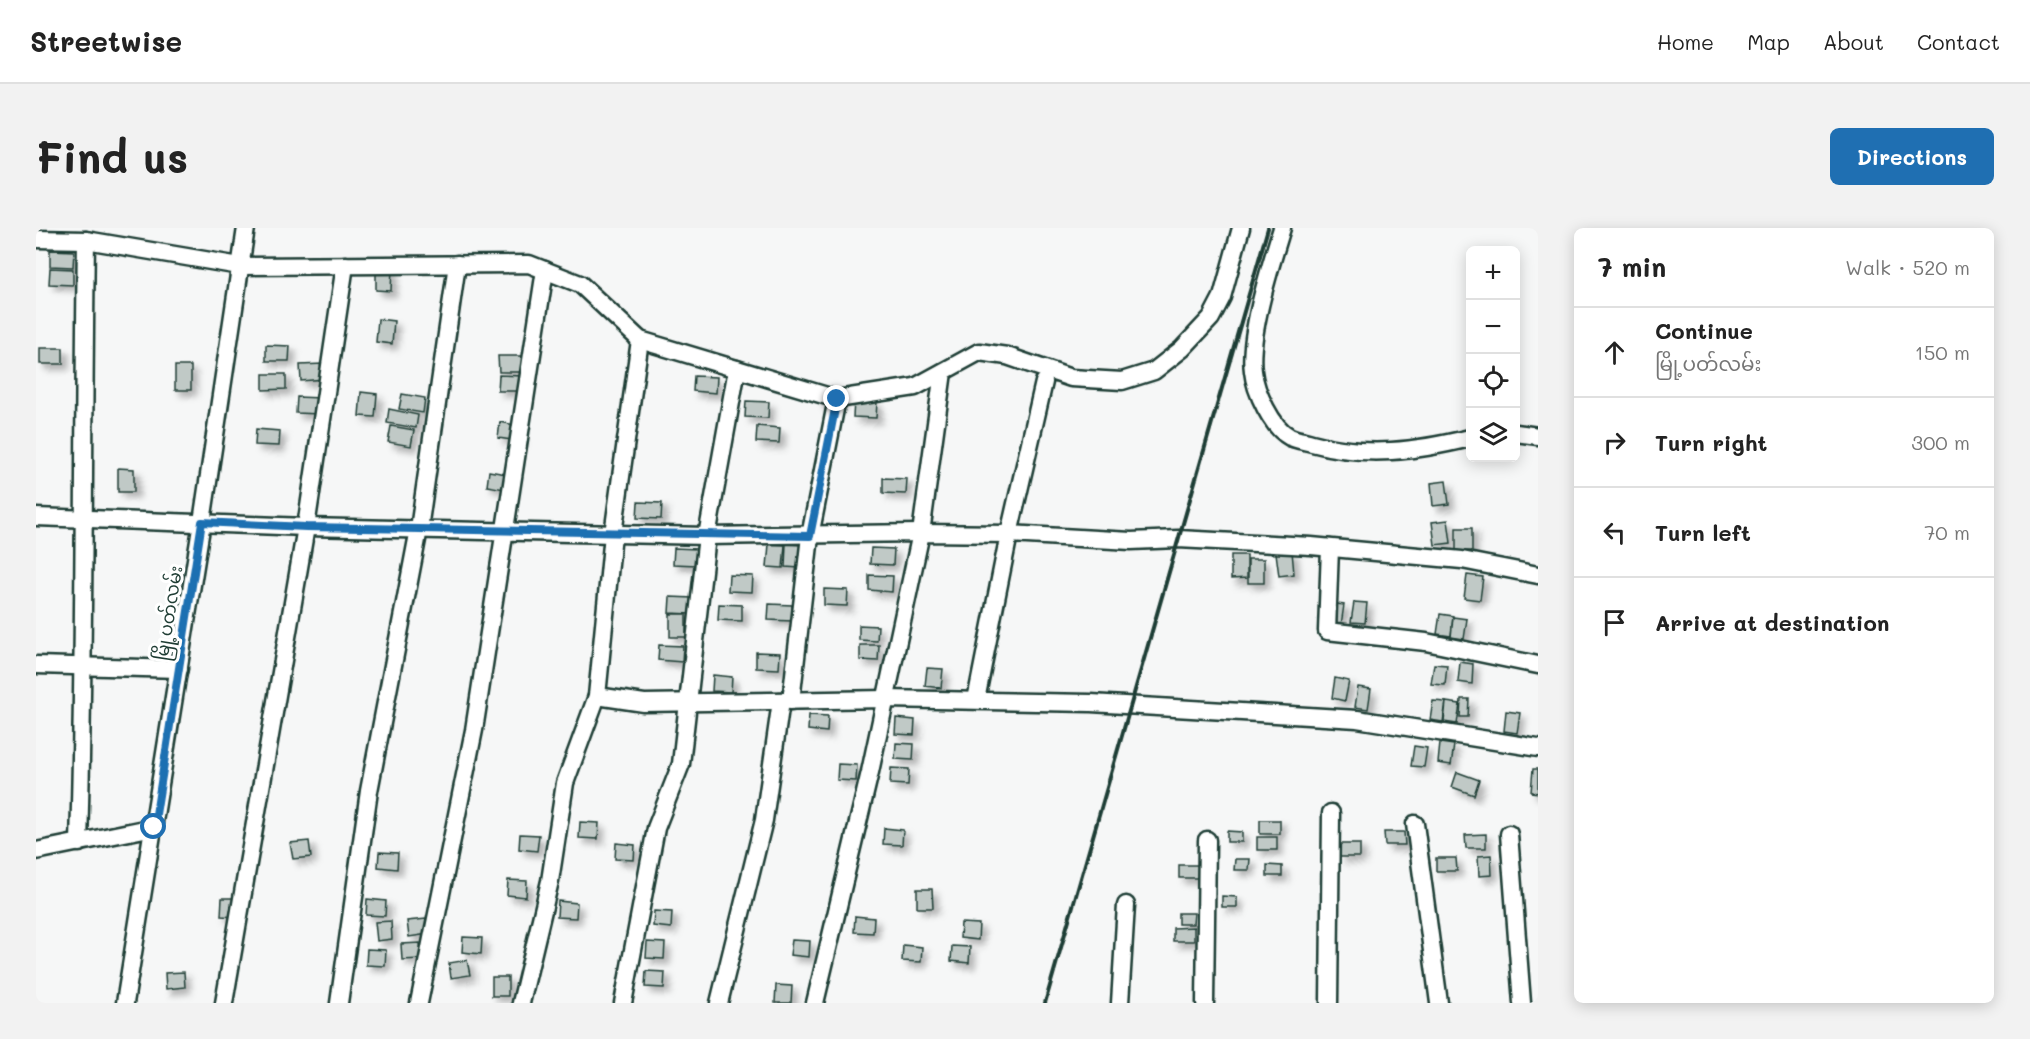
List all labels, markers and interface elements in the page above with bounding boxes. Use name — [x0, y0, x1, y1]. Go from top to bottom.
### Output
text: Streetwise — [30, 23, 182, 59]
text: Home — [1657, 28, 1714, 55]
text: Map — [1747, 28, 1790, 55]
text: About — [1823, 28, 1884, 55]
text: Contact — [1917, 28, 2000, 55]
button: Directions — [1830, 128, 1994, 185]
text: Find us — [36, 129, 188, 184]
map controls — [1466, 246, 1520, 462]
button: + — [1466, 246, 1520, 300]
text: 7 min — [1598, 250, 1666, 284]
text: Walk · 520 m — [1845, 254, 1970, 280]
button: − — [1466, 300, 1520, 354]
text: Continue — [1655, 316, 1753, 345]
icon: ahead — [1598, 336, 1631, 369]
text: 150 m — [1915, 339, 1970, 365]
text: မြို့ပတ်လမ်း — [1655, 350, 1761, 376]
button: locate — [1466, 354, 1520, 408]
route end — [823, 385, 849, 411]
button: layers — [1466, 408, 1520, 462]
icon: right — [1598, 426, 1631, 459]
text: Turn right — [1655, 428, 1767, 457]
text: 300 m — [1911, 429, 1970, 455]
icon: left — [1598, 516, 1631, 549]
text: Turn left — [1655, 518, 1751, 547]
text: 70 m — [1924, 519, 1970, 545]
street label: မြို့ပတ်လမ်း — [148, 564, 191, 663]
icon: arrive — [1598, 606, 1631, 639]
text: Arrive at destination — [1655, 608, 1890, 637]
route start — [140, 813, 166, 839]

